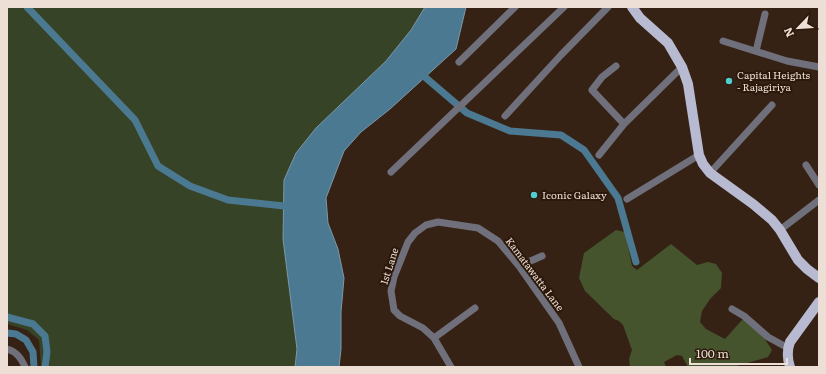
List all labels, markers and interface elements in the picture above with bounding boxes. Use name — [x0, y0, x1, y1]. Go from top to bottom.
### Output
north arrow — [778, 8, 818, 48]
text: N — [779, 25, 797, 40]
place label: Capital Heights - Rajagiriya — [737, 67, 811, 94]
marker: Capital Heights - Rajagiriya — [724, 76, 734, 86]
place label: Iconic Galaxy — [542, 187, 607, 202]
marker: Iconic Galaxy — [529, 190, 539, 200]
street label: Kamatawatta Lane — [503, 234, 568, 314]
street label: 1st Lane — [376, 245, 402, 286]
scale bar — [690, 340, 787, 366]
text: 100 m — [696, 344, 729, 362]

